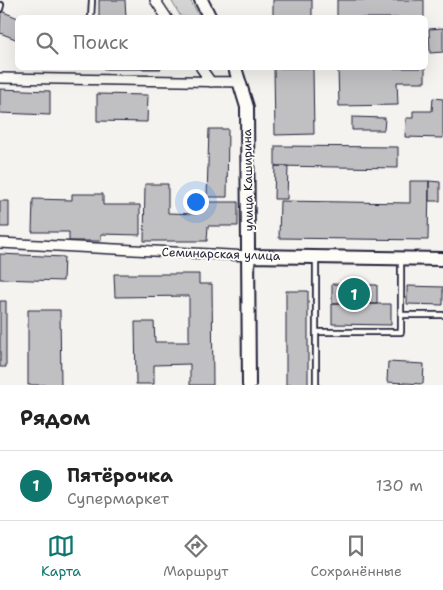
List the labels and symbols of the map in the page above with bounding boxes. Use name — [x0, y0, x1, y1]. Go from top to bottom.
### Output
street label: улица Каширина — [239, 128, 257, 231]
your location — [183, 189, 209, 215]
street label: Семинарская улица — [161, 244, 281, 264]
pin: 1 — [338, 275, 370, 313]

